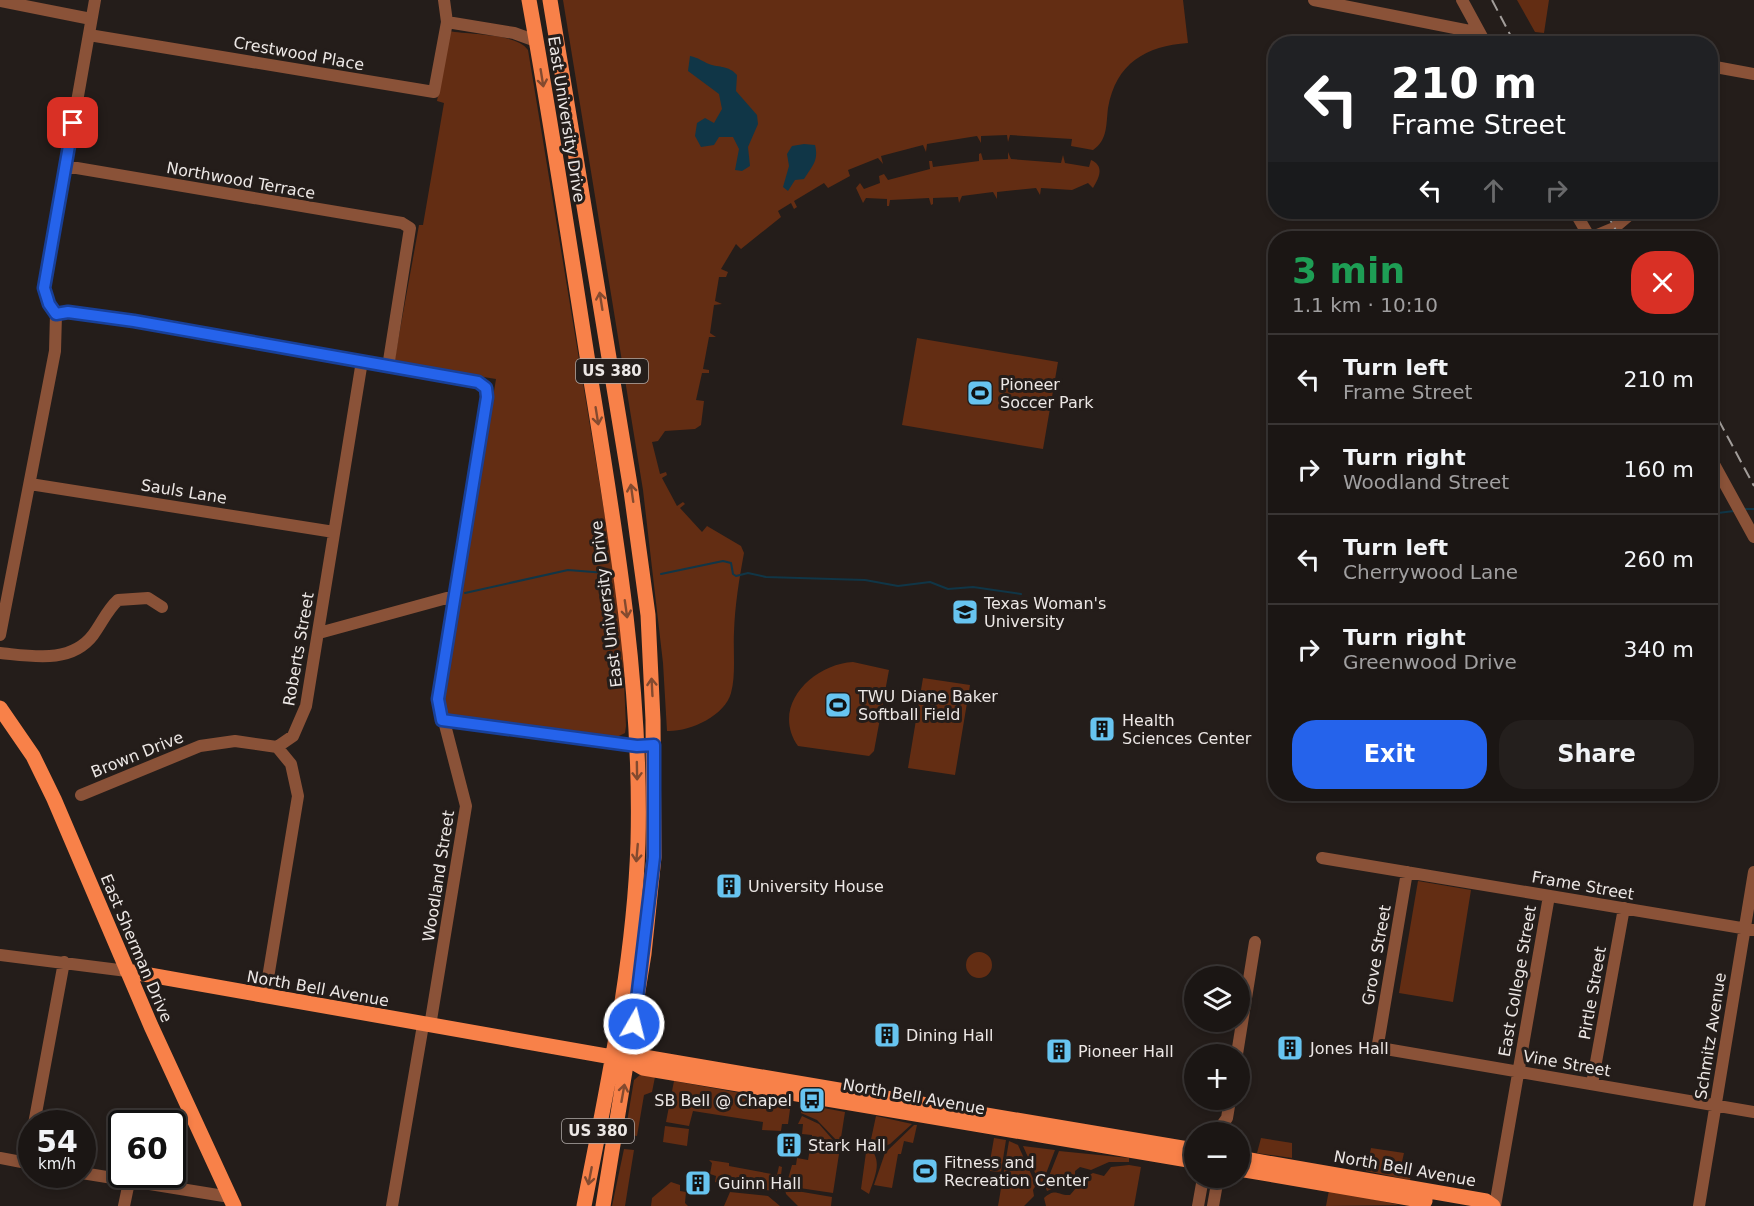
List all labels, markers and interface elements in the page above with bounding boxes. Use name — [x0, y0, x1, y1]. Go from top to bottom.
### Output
street label: Crestwood Place — [232, 33, 366, 74]
street label: East University Drive — [544, 35, 589, 204]
text: 210 m — [1391, 59, 1537, 108]
icon: left — [1292, 60, 1370, 138]
one-way arrow — [537, 68, 548, 88]
pin — [47, 97, 98, 148]
icon: arrive — [56, 106, 89, 139]
text: Frame Street — [1391, 109, 1566, 140]
street label: Northwood Terrace — [165, 158, 317, 203]
icon: left — [1414, 174, 1447, 207]
icon: ahead — [1477, 174, 1510, 207]
icon: right — [1540, 174, 1573, 207]
text: 3 min — [1292, 250, 1405, 291]
button: close — [1631, 251, 1694, 314]
one-way arrow — [595, 291, 606, 311]
text: 1.1 km · 10:10 — [1292, 293, 1438, 317]
text: Turn left — [1343, 355, 1448, 380]
road number: US 380 — [576, 359, 648, 383]
icon: left — [1292, 363, 1325, 396]
text: 210 m — [1624, 367, 1694, 392]
place label: Pioneer Soccer Park — [1000, 375, 1094, 412]
sports icon: Pioneer Soccer Park — [965, 378, 995, 408]
text: Frame Street — [1343, 380, 1472, 404]
one-way arrow — [592, 406, 603, 425]
text: Turn right — [1343, 445, 1466, 470]
icon: right — [1292, 453, 1325, 486]
text: 160 m — [1624, 457, 1694, 482]
text: Woodland Street — [1343, 470, 1509, 494]
street label: Sauls Lane — [140, 475, 228, 508]
one-way arrow — [626, 484, 637, 504]
street label: East University Drive — [587, 519, 626, 689]
text: Turn left — [1343, 535, 1448, 560]
icon: left — [1292, 543, 1325, 576]
text: 260 m — [1624, 547, 1694, 572]
text: Cherrywood Lane — [1343, 560, 1518, 584]
street label: Roberts Street — [279, 591, 318, 707]
place label: Texas Woman's University — [983, 594, 1106, 631]
school or university icon: Texas Woman's University — [950, 597, 980, 627]
one-way arrow — [621, 598, 632, 618]
text: Turn right — [1343, 625, 1466, 650]
icon: right — [1292, 633, 1325, 666]
text: 340 m — [1624, 637, 1694, 662]
text: Greenwood Drive — [1343, 650, 1517, 674]
one-way arrow — [646, 677, 657, 697]
place label: TWU Diane Baker Softball Field — [857, 687, 998, 724]
sports icon: TWU Diane Baker Softball Field — [823, 690, 853, 720]
place label: Health Sciences Center — [1122, 711, 1252, 748]
building icon: Health Sciences Center — [1087, 714, 1117, 744]
button: Exit — [1292, 720, 1487, 789]
button: Share — [1499, 720, 1694, 789]
street label: Brown Drive — [88, 727, 186, 782]
one-way arrow — [631, 760, 643, 780]
street label: Woodland Street — [419, 809, 458, 943]
one-way arrow — [631, 843, 642, 863]
street label: Frame Street — [1530, 867, 1636, 904]
street label: East Sherman Drive — [97, 871, 176, 1025]
building icon: University House — [714, 871, 744, 901]
place label: University House — [748, 877, 884, 896]
street label: Grove Street — [1358, 903, 1395, 1007]
street label: East College Street — [1495, 904, 1540, 1058]
street label: Pirtle Street — [1575, 945, 1610, 1041]
map controls — [1184, 966, 1250, 1188]
button: layers — [1184, 966, 1250, 1032]
street label: North Bell Avenue — [245, 967, 391, 1010]
street label: Schmitz Avenue — [1691, 971, 1730, 1101]
position arrow — [602, 992, 666, 1056]
building icon: Dining Hall — [872, 1020, 902, 1050]
place label: Dining Hall — [906, 1026, 993, 1045]
building icon: Jones Hall — [1275, 1033, 1305, 1063]
building icon: Pioneer Hall — [1044, 1036, 1074, 1066]
place label: Jones Hall — [1309, 1039, 1389, 1058]
place label: Pioneer Hall — [1078, 1042, 1174, 1061]
button: + — [1184, 1044, 1250, 1110]
street label: Vine Street — [1522, 1046, 1612, 1081]
street label: North Bell Avenue — [841, 1075, 987, 1118]
one-way arrow — [618, 1083, 629, 1103]
bus stop icon: SB Bell @ Chapel — [797, 1085, 827, 1115]
place label: SB Bell @ Chapel — [654, 1091, 792, 1110]
speed limit sign: 60 — [108, 1110, 186, 1188]
road number: US 380 — [562, 1119, 634, 1143]
button: − — [1184, 1122, 1250, 1188]
text: 54 — [36, 1124, 78, 1159]
building icon: Stark Hall — [774, 1130, 804, 1160]
place label: Stark Hall — [808, 1136, 886, 1155]
street label: North Bell Avenue — [1332, 1147, 1478, 1190]
place label: Fitness and Recreation Center — [944, 1153, 1089, 1190]
text: km/h — [38, 1155, 76, 1173]
sports icon: Fitness and Recreation Center — [910, 1156, 940, 1186]
one-way arrow — [584, 1166, 595, 1186]
building icon: Guinn Hall — [683, 1168, 713, 1198]
place label: Guinn Hall — [718, 1174, 801, 1193]

